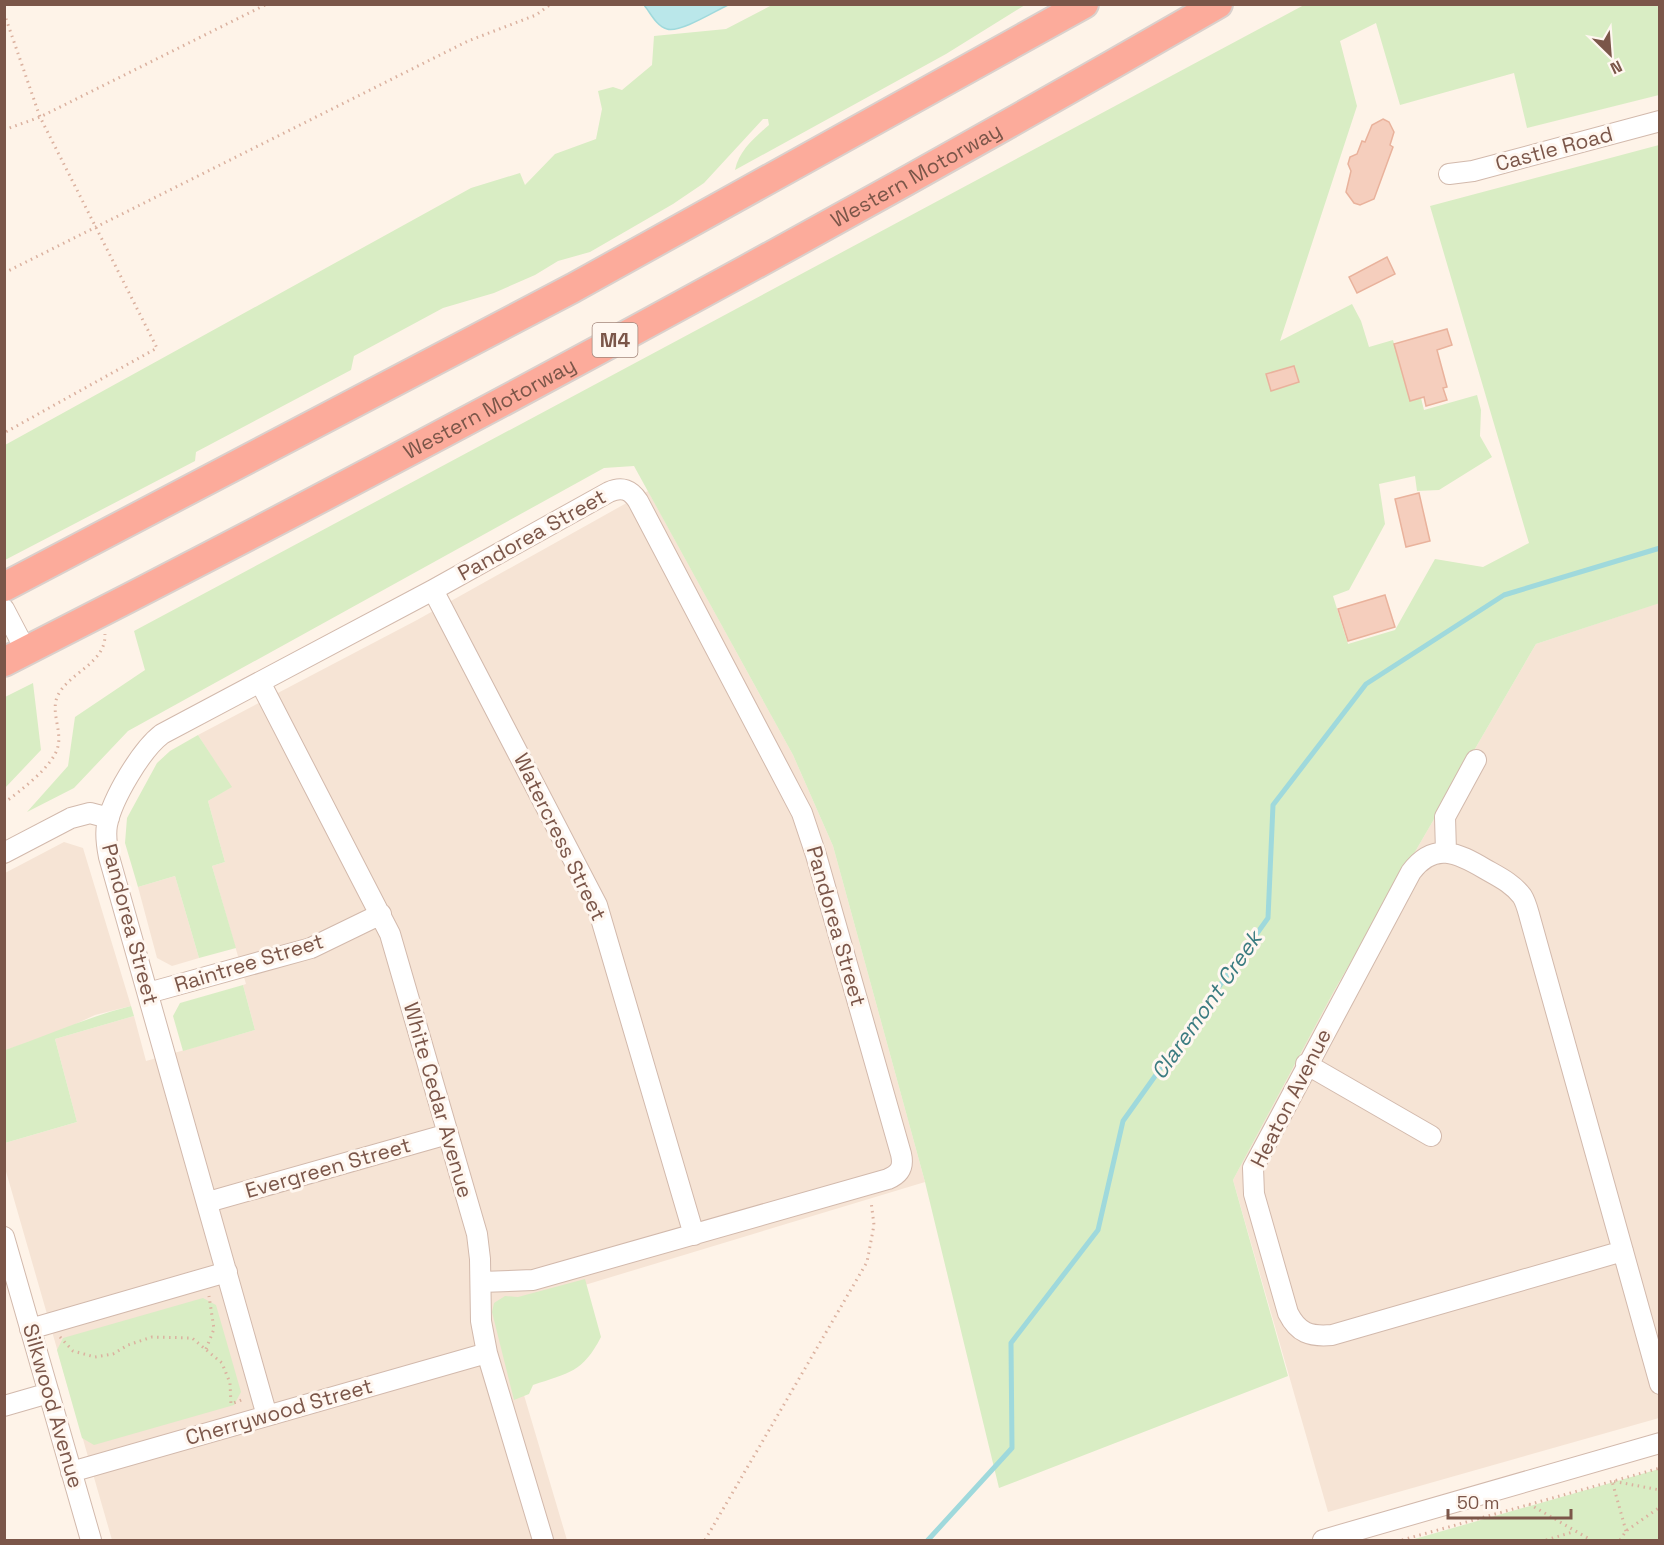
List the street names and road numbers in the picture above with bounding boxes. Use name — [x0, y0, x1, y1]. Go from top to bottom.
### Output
street label: Western Motorway — [826, 116, 1006, 233]
street label: Castle Road — [1492, 120, 1616, 177]
road number: M4 — [592, 323, 638, 357]
street label: Western Motorway — [399, 351, 580, 465]
street label: Pandorea Street — [453, 483, 611, 586]
street label: Watercress Street — [508, 749, 613, 925]
street label: Pandorea Street — [96, 840, 165, 1007]
street label: Pandorea Street — [801, 843, 872, 1009]
street label: Raintree Street — [171, 927, 327, 998]
street label: White Cedar Avenue — [398, 999, 479, 1201]
street label: Heaton Avenue — [1244, 1024, 1337, 1172]
street label: Evergreen Street — [242, 1131, 414, 1204]
street label: Silkwood Avenue — [17, 1321, 90, 1491]
street label: Cherrywood Street — [182, 1372, 375, 1451]

